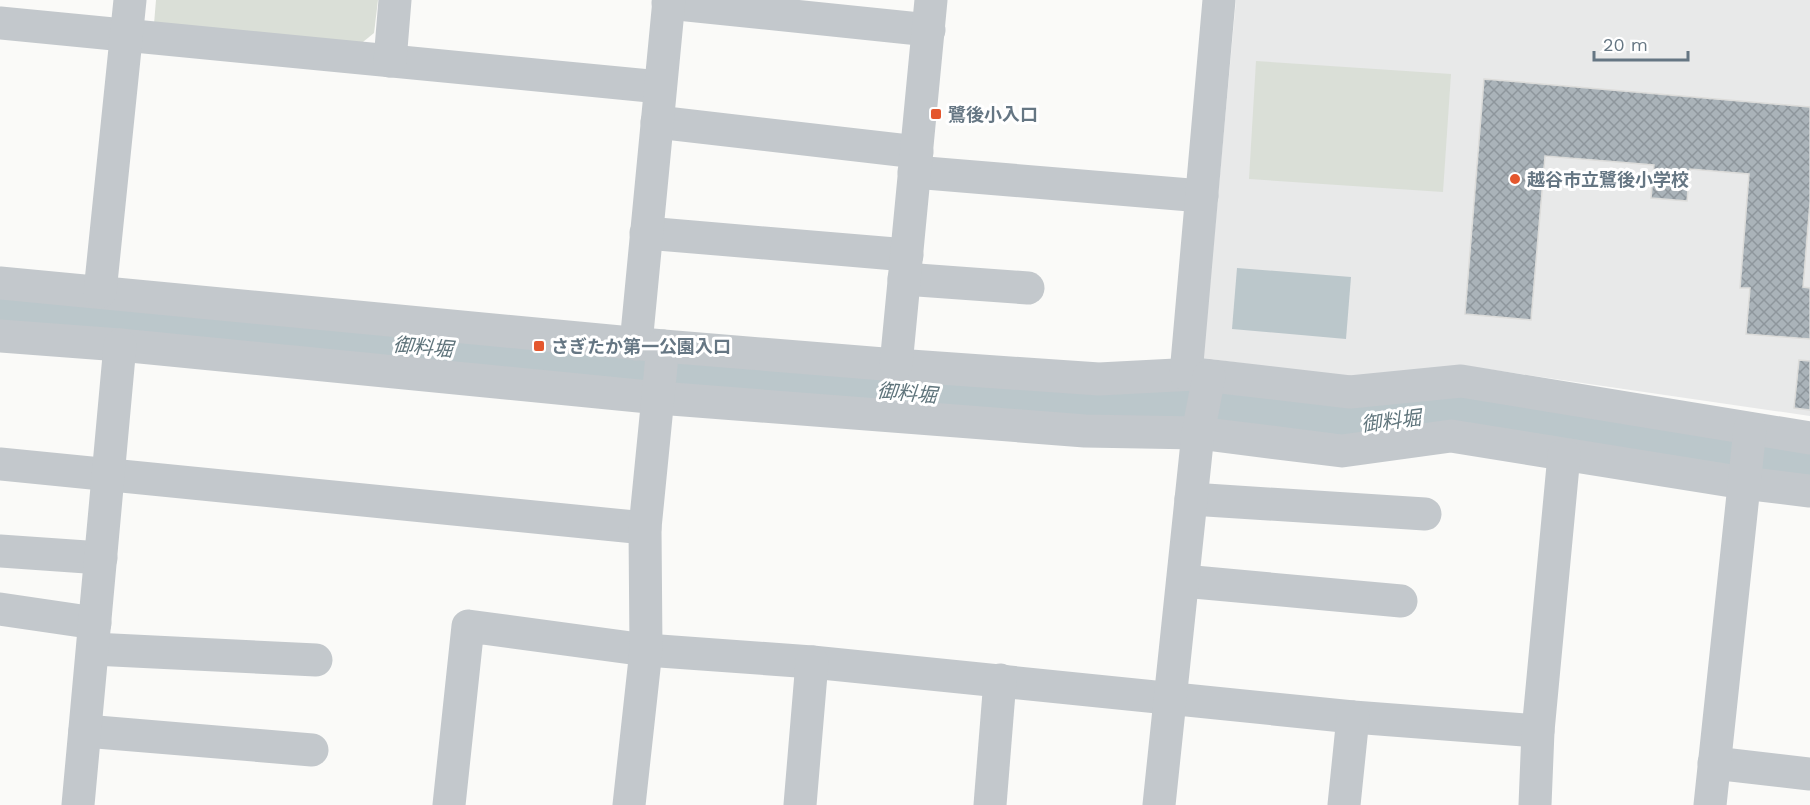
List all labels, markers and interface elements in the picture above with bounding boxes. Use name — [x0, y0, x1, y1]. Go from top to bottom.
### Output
scale bar — [1594, 24, 1688, 62]
text: 20 m — [1603, 34, 1648, 55]
place label: 鷺後小入口 — [948, 104, 1038, 125]
marker: 鷺後小入口 — [929, 107, 943, 121]
place label: 越谷市立鷺後小学校 — [1527, 169, 1689, 190]
marker: 越谷市立鷺後小学校 — [1508, 172, 1522, 186]
water label: 御料堀 — [392, 332, 457, 362]
place label: さぎたか第一公園入口 — [551, 336, 731, 357]
marker: さぎたか第一公園入口 — [532, 339, 546, 353]
water label: 御料堀 — [876, 378, 941, 408]
water label: 御料堀 — [1360, 405, 1425, 437]

